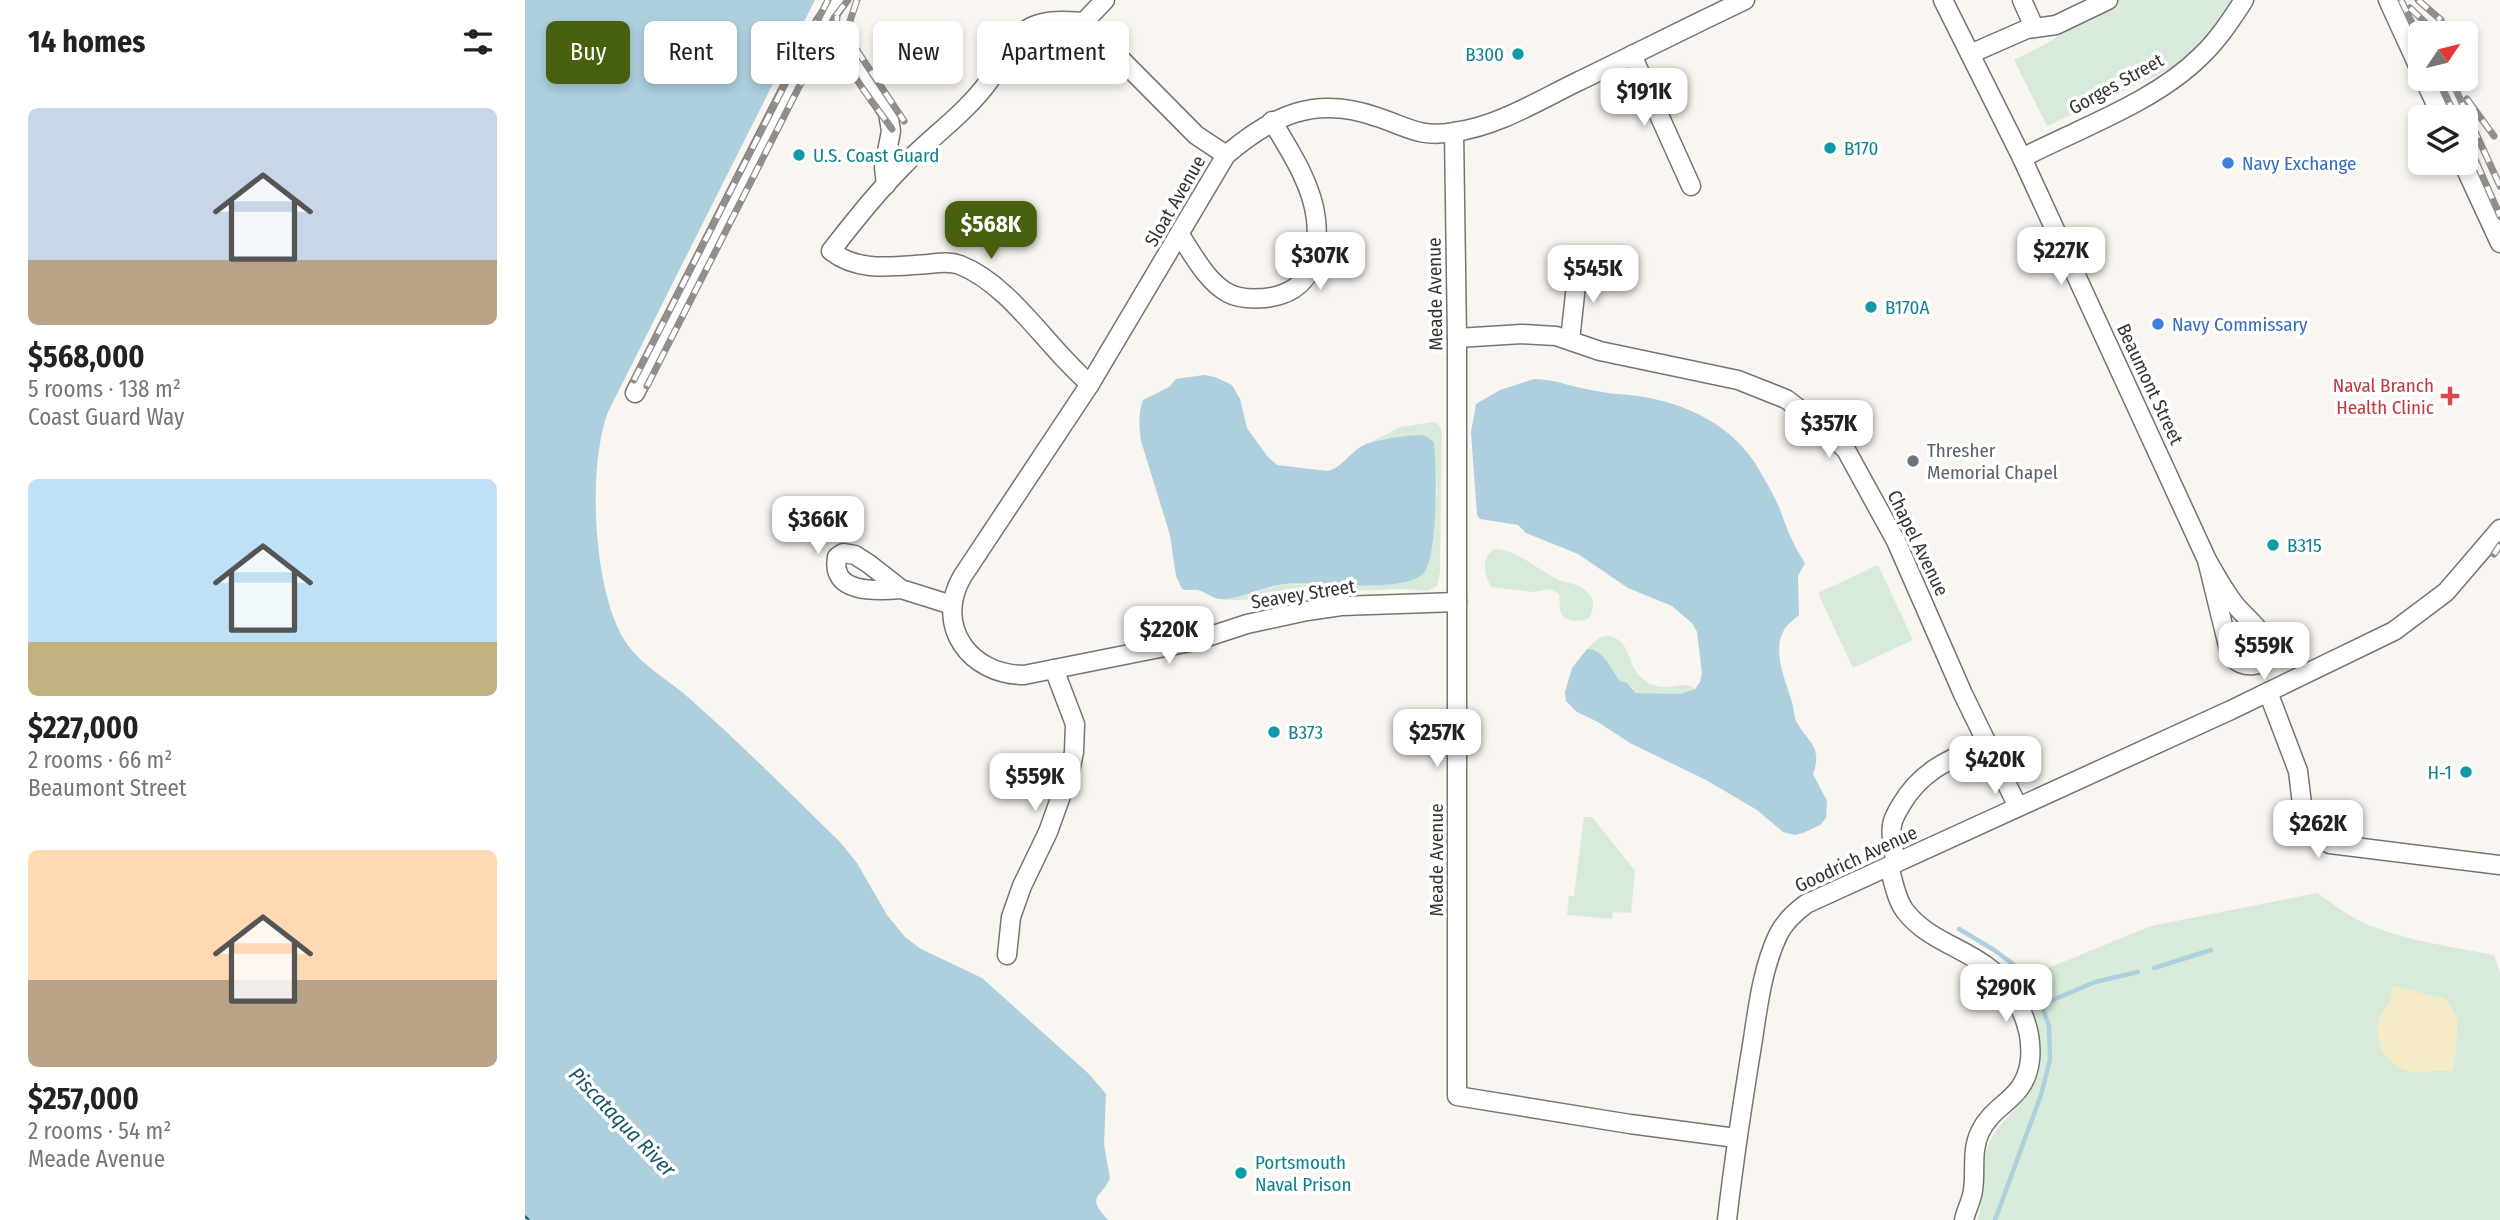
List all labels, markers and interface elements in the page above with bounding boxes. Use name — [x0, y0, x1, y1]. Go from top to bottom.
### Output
chip: Buy — [546, 21, 630, 84]
chip: Rent — [644, 21, 737, 84]
chip: Filters — [751, 21, 859, 84]
chip: New — [873, 21, 963, 84]
chip: Apartment — [977, 21, 1129, 84]
north arrow — [2408, 21, 2478, 91]
map controls — [2408, 21, 2478, 175]
icon: filters — [459, 23, 497, 61]
text: 14 homes — [28, 24, 145, 60]
place label: B300 — [1465, 43, 1504, 66]
marker: B300 — [1510, 46, 1526, 62]
street label: Gorges Street — [2065, 48, 2168, 119]
pin: $191K — [1595, 68, 1693, 128]
text: $191K — [1617, 77, 1672, 105]
button: layers — [2408, 105, 2478, 175]
place label: B170 — [1844, 137, 1878, 160]
marker: B170 — [1822, 140, 1838, 156]
place label: U.S. Coast Guard — [813, 144, 939, 167]
marker: U.S. Coast Guard — [791, 147, 807, 163]
street label: Sloat Avenue — [1140, 151, 1210, 251]
place label: Navy Exchange — [2242, 152, 2357, 175]
icon: home — [200, 154, 326, 280]
marker: Navy Exchange — [2220, 155, 2236, 171]
pin: $568K — [942, 202, 1040, 261]
text: $568K — [961, 210, 1021, 238]
pin: $227K — [2012, 228, 2110, 287]
pin: $307K — [1271, 232, 1369, 292]
text: $227K — [2033, 236, 2089, 264]
street label: Meade Avenue — [1423, 237, 1447, 351]
text: $307K — [1291, 241, 1349, 269]
pin: $545K — [1544, 246, 1642, 305]
text: $545K — [1564, 254, 1623, 282]
place label: B170A — [1885, 296, 1929, 319]
marker: B170A — [1863, 299, 1879, 315]
place label: Navy Commissary — [2172, 313, 2308, 336]
marker: Navy Commissary — [2150, 316, 2166, 332]
street label: Beaumont Street — [2112, 320, 2188, 449]
text: $568,000 — [28, 339, 145, 375]
place label: Naval Branch Health Clinic — [2333, 374, 2434, 419]
text: 5 rooms · 138 m² — [28, 375, 181, 403]
marker: Naval Branch Health Clinic — [2440, 386, 2460, 406]
pin: $357K — [1780, 400, 1878, 460]
text: Coast Guard Way — [28, 403, 184, 431]
text: $357K — [1801, 409, 1857, 437]
place label: Thresher Memorial Chapel — [1927, 439, 2058, 484]
marker: Thresher Memorial Chapel — [1905, 453, 1921, 469]
street label: Chapel Avenue — [1882, 486, 1954, 600]
pin: $366K — [769, 496, 867, 556]
text: $366K — [788, 505, 848, 533]
icon: home — [200, 525, 326, 651]
place label: B315 — [2287, 534, 2322, 557]
marker: B315 — [2265, 537, 2281, 553]
street label: Seavey Street — [1249, 574, 1357, 614]
pin: $220K — [1120, 606, 1218, 666]
text: $220K — [1140, 615, 1198, 643]
pin: $559K — [2215, 622, 2313, 682]
text: $559K — [2235, 631, 2293, 659]
text: $227,000 — [28, 710, 139, 746]
pin: $257K — [1388, 710, 1486, 769]
text: $257K — [1409, 718, 1465, 746]
place label: B373 — [1288, 721, 1323, 744]
marker: B373 — [1266, 724, 1282, 740]
pin: $420K — [1946, 736, 2044, 796]
text: $420K — [1965, 745, 2025, 773]
text: 2 rooms · 66 m² — [28, 746, 172, 774]
pin: $559K — [986, 754, 1084, 813]
place label: H-1 — [2427, 761, 2452, 784]
text: $559K — [1006, 762, 1064, 790]
marker: H-1 — [2458, 764, 2474, 780]
text: Beaumont Street — [28, 774, 186, 802]
pin: $262K — [2269, 800, 2367, 860]
street label: Meade Avenue — [1425, 803, 1448, 917]
text: $262K — [2289, 809, 2347, 837]
street label: Goodrich Avenue — [1791, 821, 1921, 897]
icon: home — [200, 896, 326, 1022]
pin: $290K — [1957, 964, 2055, 1024]
text: $290K — [1976, 973, 2036, 1001]
water label: Piscataqua River — [563, 1062, 681, 1183]
text: $257,000 — [28, 1081, 139, 1117]
text: 2 rooms · 54 m² — [28, 1117, 171, 1145]
text: Meade Avenue — [28, 1145, 165, 1173]
place label: Portsmouth Naval Prison — [1255, 1151, 1351, 1196]
marker: Portsmouth Naval Prison — [1233, 1165, 1249, 1181]

